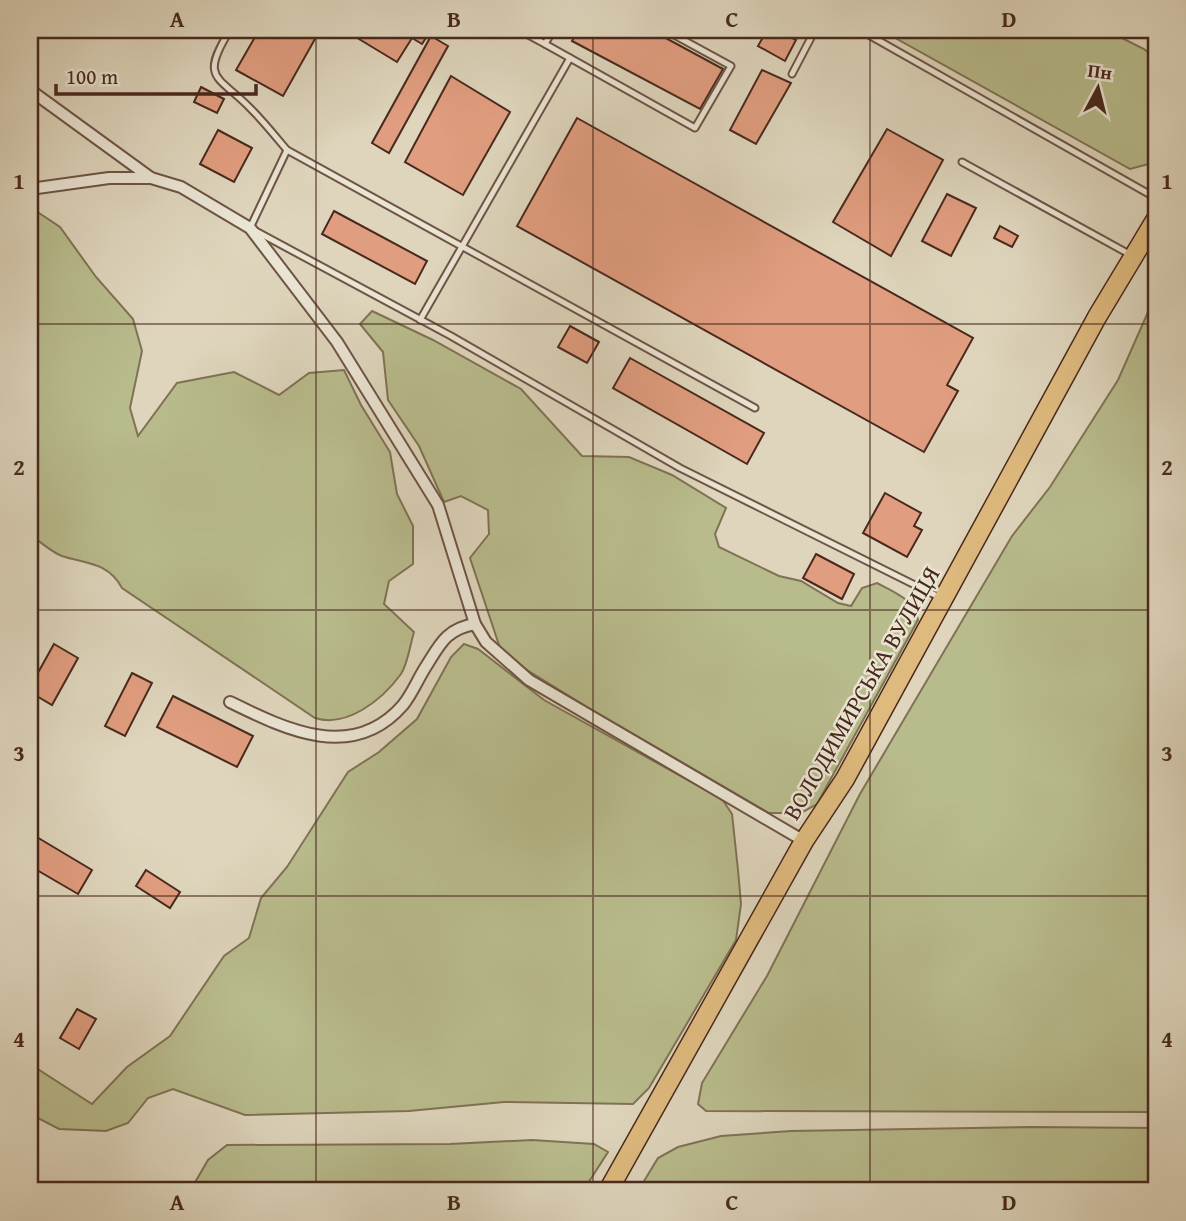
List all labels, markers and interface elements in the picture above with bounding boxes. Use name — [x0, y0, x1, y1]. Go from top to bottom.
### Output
text: A — [170, 2, 185, 35]
text: B — [447, 2, 461, 35]
text: C — [725, 2, 739, 35]
text: D — [1002, 2, 1017, 35]
scale bar — [56, 52, 256, 96]
north arrow — [1064, 52, 1134, 122]
text: Пн — [1086, 56, 1114, 87]
text: 100 m — [66, 61, 118, 92]
text: 1 — [13, 164, 25, 197]
text: 1 — [1161, 164, 1173, 197]
text: 2 — [13, 450, 25, 483]
text: 2 — [1161, 450, 1173, 483]
street label: ВОЛОДИМИРСЬКА ВУЛИЦЯ — [774, 560, 948, 826]
text: 3 — [13, 736, 25, 769]
text: 3 — [1161, 736, 1173, 769]
text: 4 — [13, 1022, 25, 1055]
text: 4 — [1161, 1022, 1173, 1055]
text: A — [170, 1185, 185, 1218]
text: B — [447, 1185, 461, 1218]
text: C — [725, 1185, 739, 1218]
text: D — [1002, 1185, 1017, 1218]

